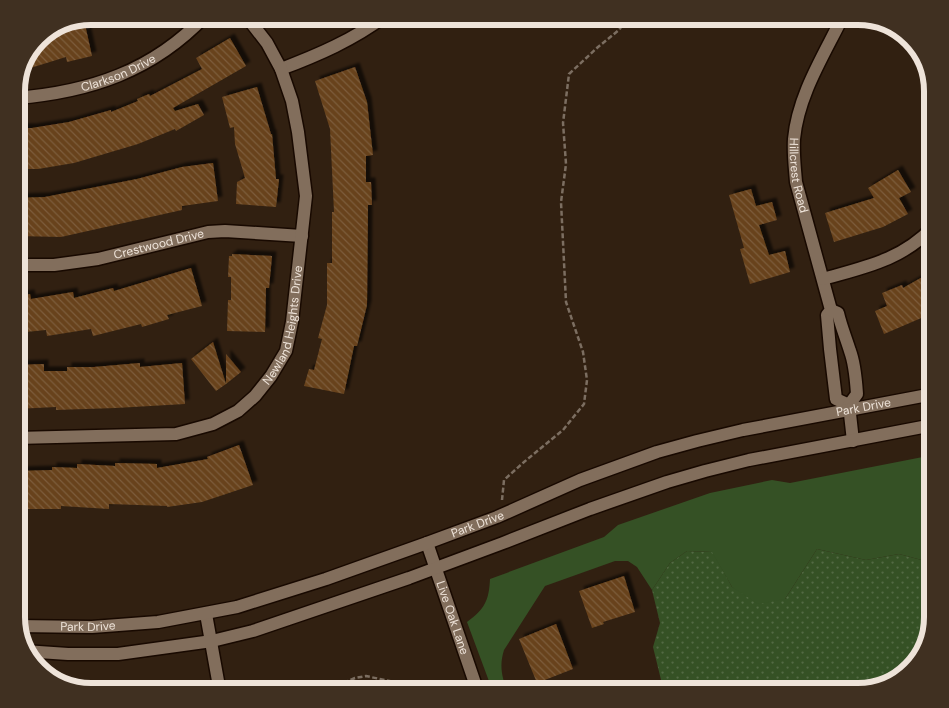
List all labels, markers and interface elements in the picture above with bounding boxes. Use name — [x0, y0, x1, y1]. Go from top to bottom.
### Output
street label: Clarkson Drive — [79, 50, 159, 95]
street label: Hillcrest Road — [786, 137, 812, 215]
street label: Crestwood Drive — [112, 225, 206, 263]
street label: Newland Heights Drive — [259, 264, 306, 388]
street label: Park Drive — [835, 394, 892, 420]
street label: Park Drive — [449, 507, 507, 541]
street label: Live Oak Lane — [433, 579, 473, 657]
street label: Park Drive — [60, 617, 116, 635]

